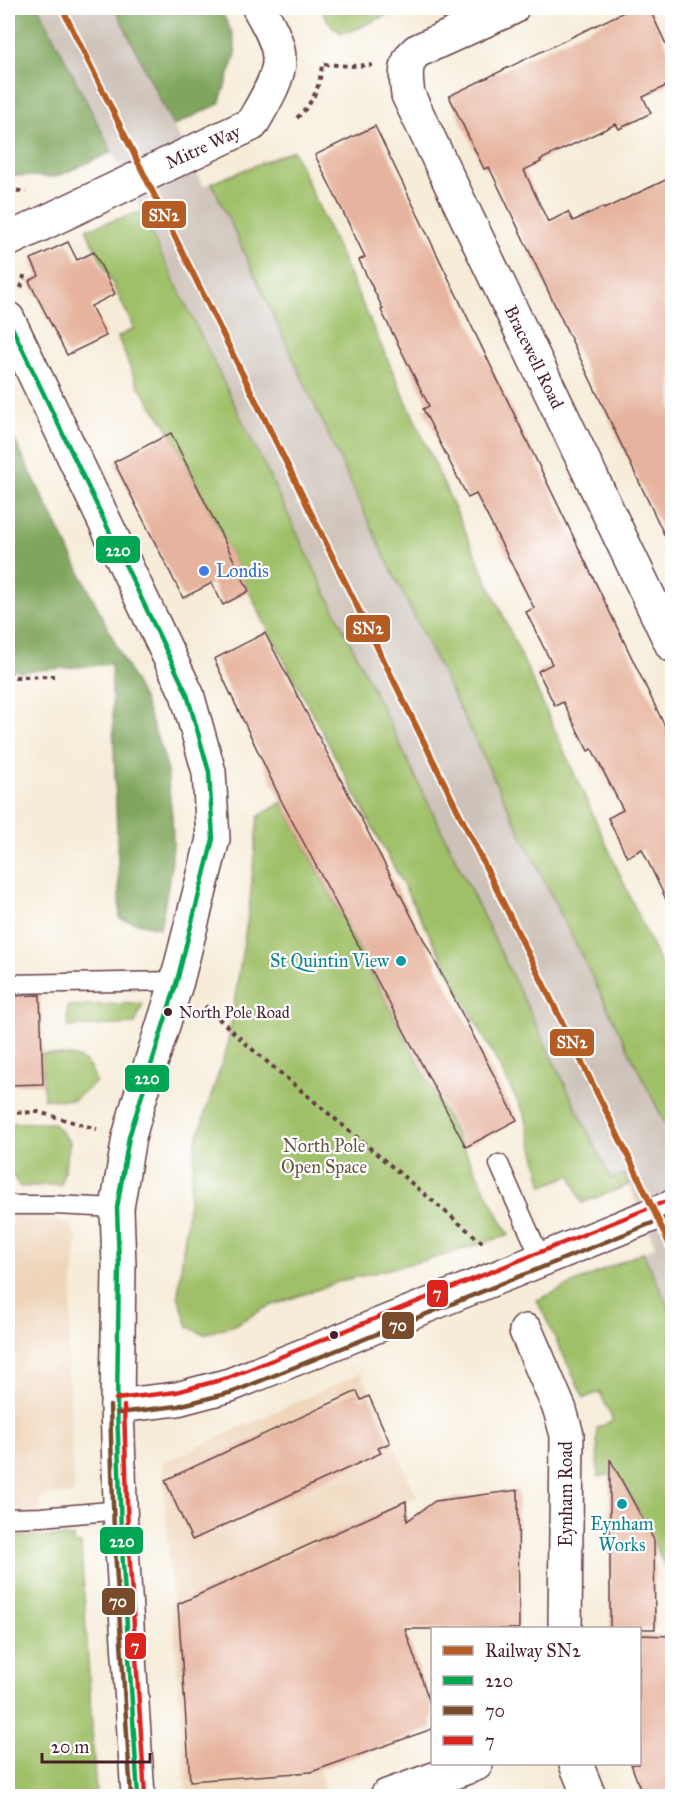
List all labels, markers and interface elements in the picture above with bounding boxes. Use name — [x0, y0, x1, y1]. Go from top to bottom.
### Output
street label: Mitre Way — [162, 120, 244, 174]
line badge: SN2 — [141, 200, 187, 229]
text: SN2 — [149, 206, 180, 225]
street label: Bracewell Road — [499, 302, 569, 412]
line badge: 220 — [95, 535, 141, 564]
text: 220 — [105, 541, 131, 560]
place label: Londis — [216, 560, 269, 582]
marker: Londis — [197, 564, 211, 578]
line badge: SN2 — [345, 614, 391, 643]
text: SN2 — [353, 619, 384, 638]
place label: St Quintin View — [270, 950, 389, 972]
marker: St Quintin View — [394, 954, 408, 968]
place label: North Pole Road — [179, 1003, 290, 1022]
marker: North Pole Road — [162, 1006, 174, 1018]
line badge: SN2 — [549, 1028, 595, 1057]
text: SN2 — [557, 1033, 588, 1052]
line badge: 220 — [124, 1064, 170, 1093]
text: 220 — [134, 1069, 160, 1088]
park label: North Pole Open Space — [281, 1135, 367, 1178]
line badge: 7 — [426, 1279, 449, 1308]
text: 7 — [433, 1284, 442, 1303]
line badge: 70 — [381, 1311, 415, 1340]
text: 70 — [389, 1316, 407, 1335]
unlabelled marker — [328, 1329, 340, 1341]
street label: Eynham Road — [555, 1441, 577, 1547]
marker: Eynham Works — [615, 1497, 629, 1511]
place label: Eynham Works — [590, 1513, 654, 1556]
line badge: 220 — [99, 1526, 144, 1555]
text: 220 — [109, 1532, 135, 1551]
line badge: 70 — [101, 1587, 136, 1616]
text: 70 — [109, 1592, 127, 1611]
legend — [431, 1627, 641, 1765]
line badge: 7 — [124, 1632, 147, 1660]
text: 7 — [131, 1637, 140, 1656]
text: Railway SN2 — [485, 1640, 581, 1662]
text: 220 — [485, 1670, 513, 1692]
text: 70 — [485, 1700, 505, 1722]
scale bar — [42, 1726, 150, 1764]
text: 7 — [485, 1730, 495, 1752]
text: 20 m — [51, 1736, 89, 1758]

